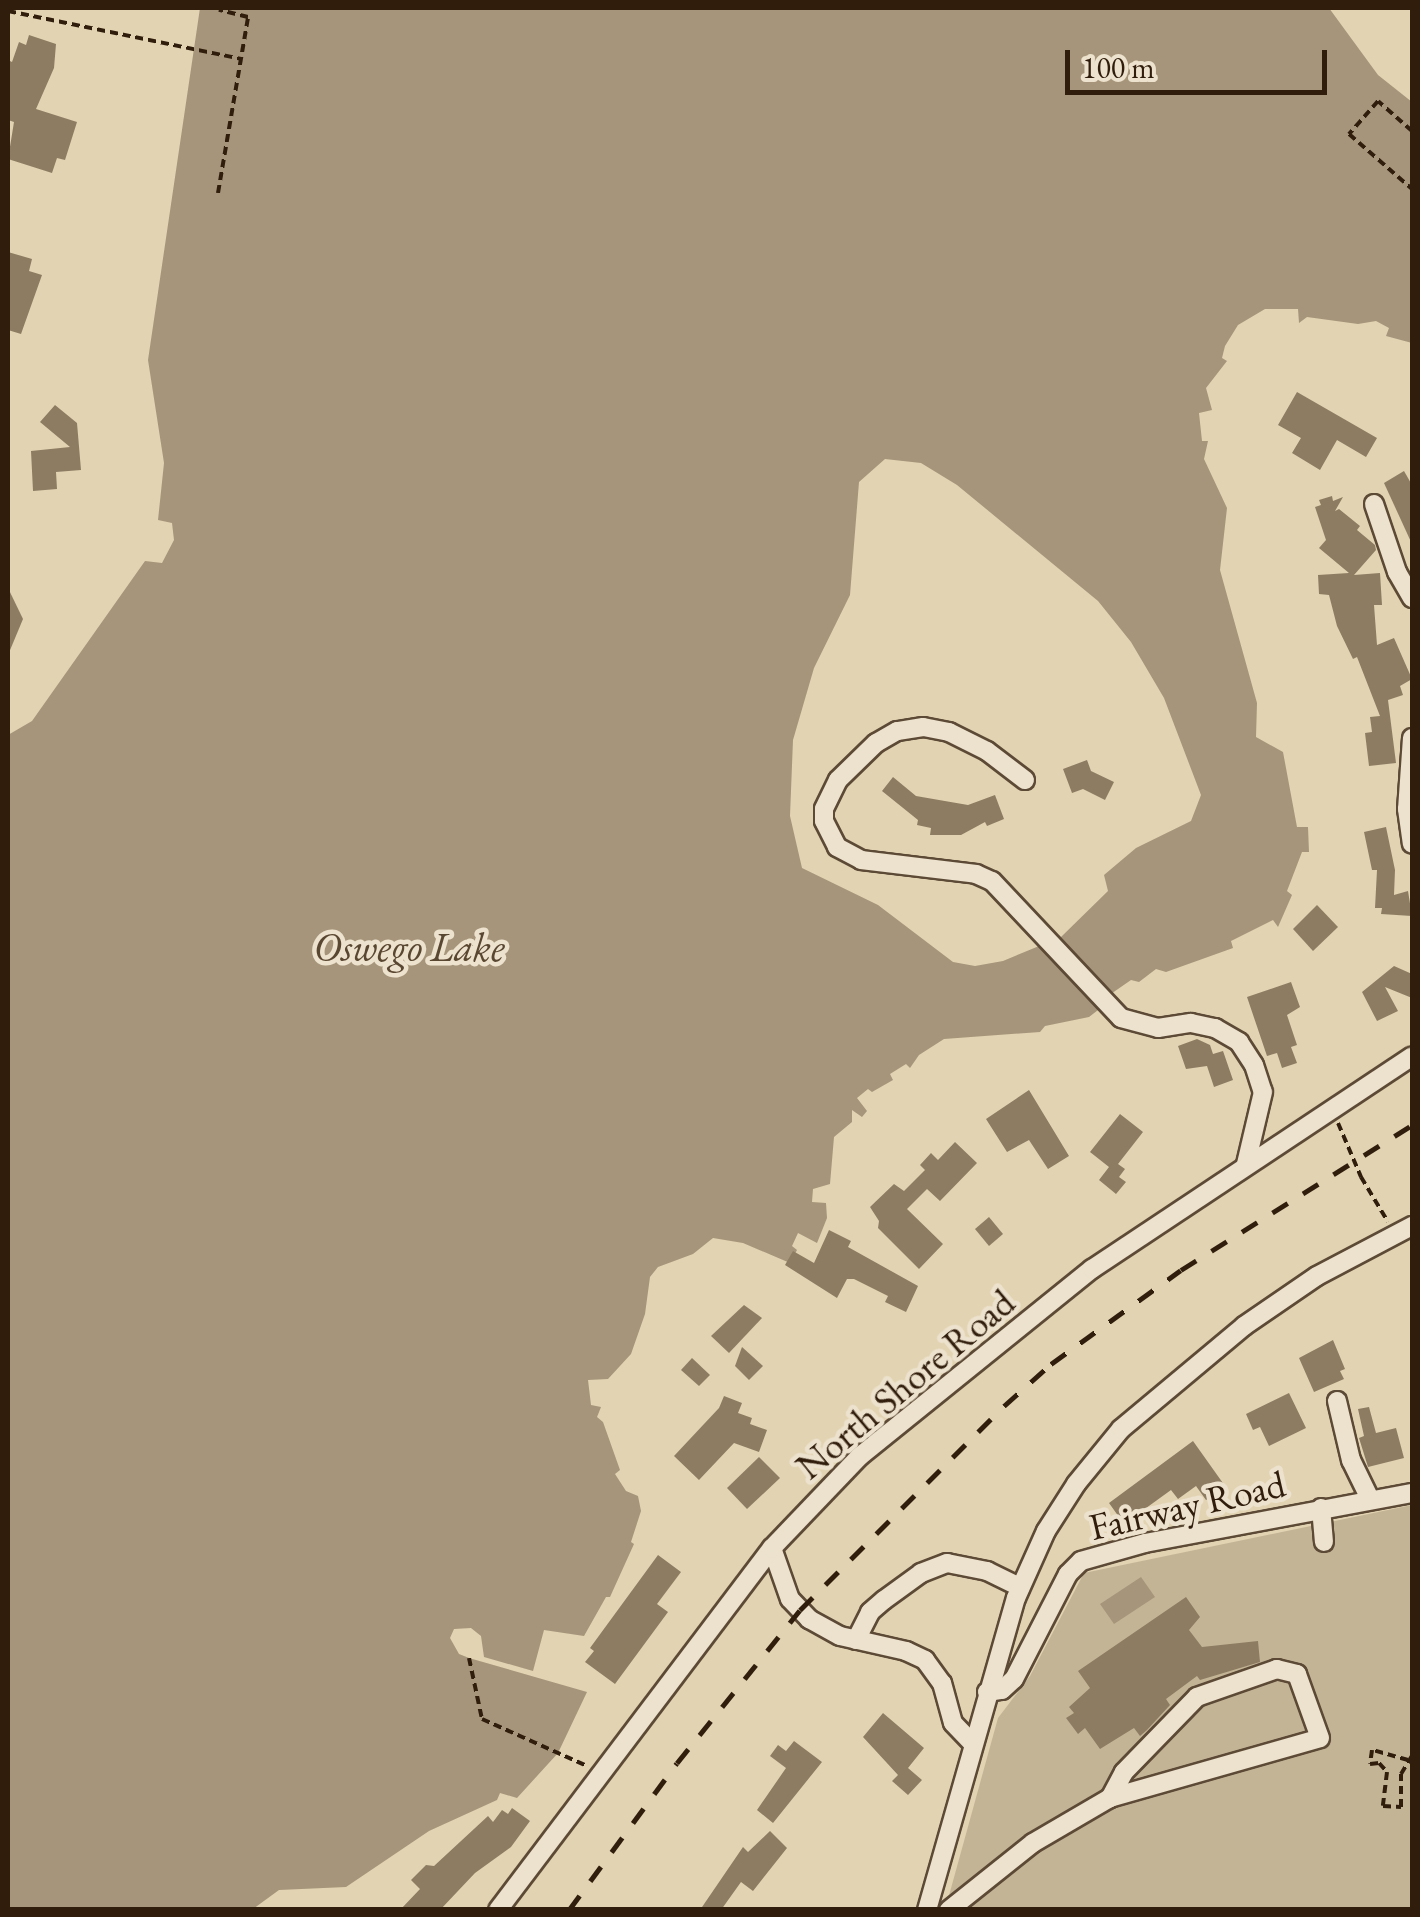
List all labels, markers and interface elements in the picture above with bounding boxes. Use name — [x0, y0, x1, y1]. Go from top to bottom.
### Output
scale bar — [1070, 30, 1332, 92]
text: 100 m — [1082, 48, 1155, 87]
water label: Oswego Lake — [313, 923, 505, 971]
street label: North Shore Road — [786, 1279, 1024, 1489]
street label: Fairway Road — [1085, 1460, 1289, 1550]

